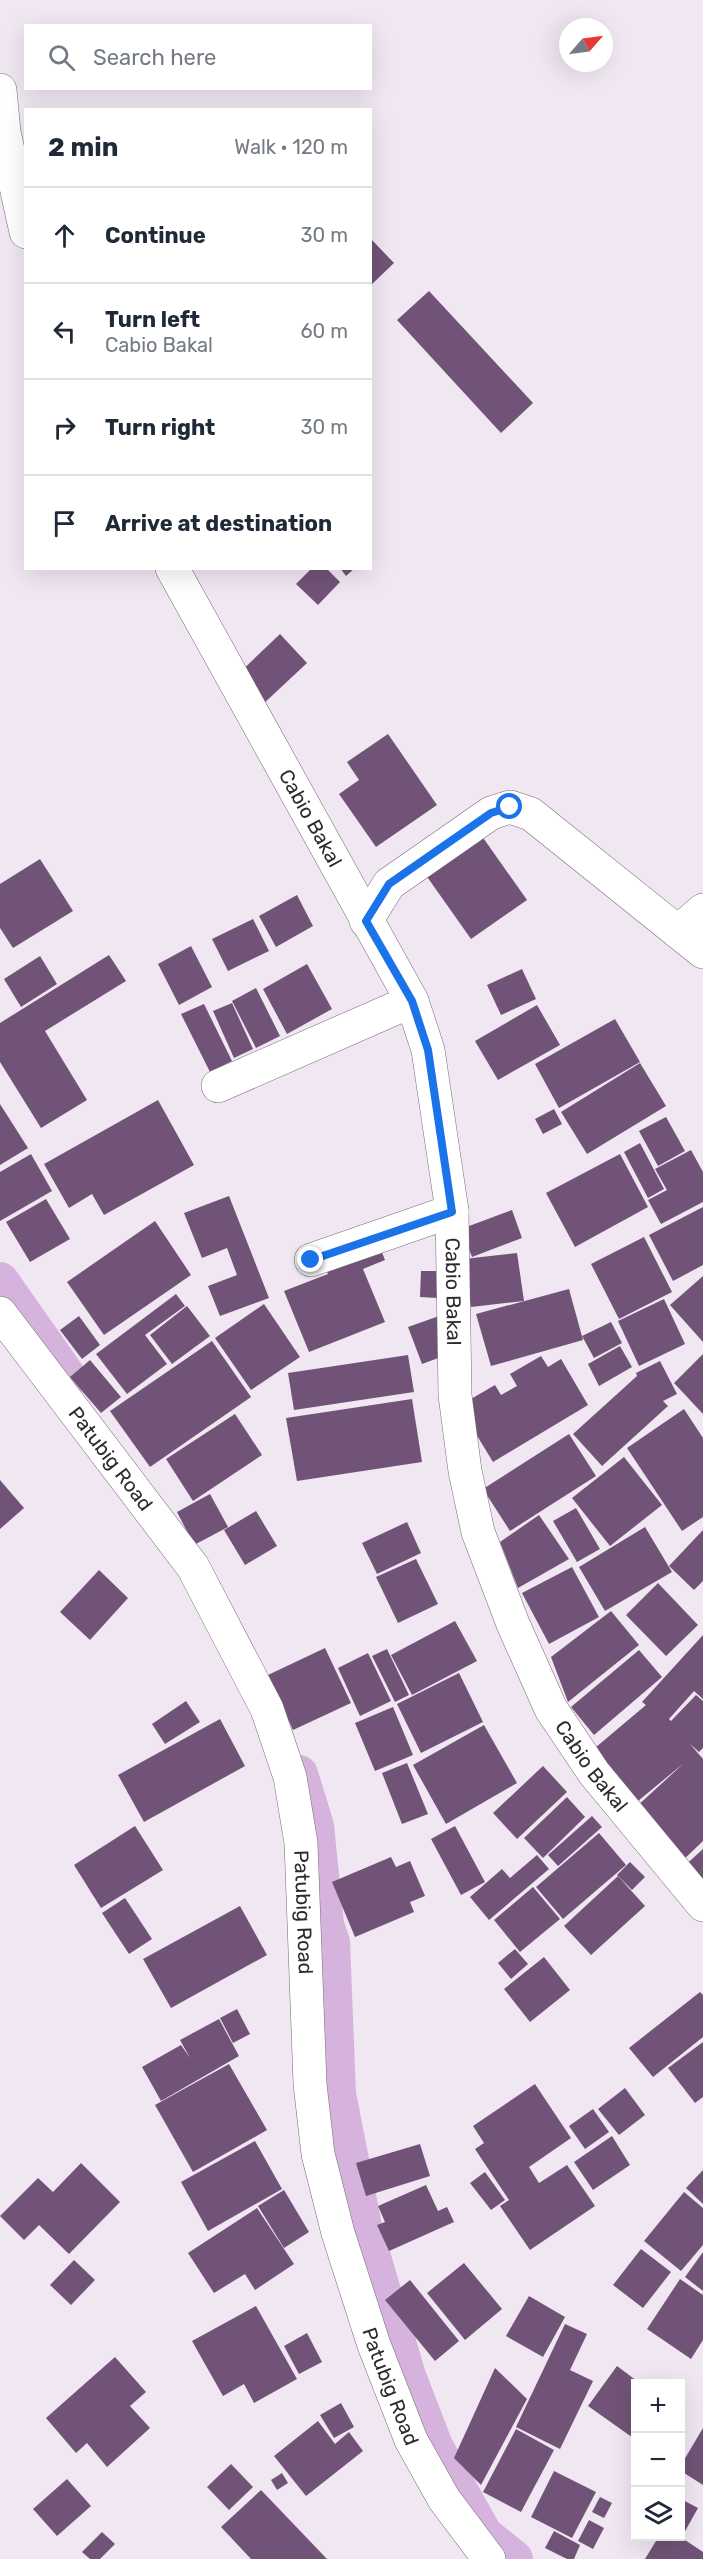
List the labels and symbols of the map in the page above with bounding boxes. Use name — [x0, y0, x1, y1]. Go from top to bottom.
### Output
north arrow — [559, 18, 613, 72]
street label: Cabio Bakal — [274, 765, 347, 871]
route start — [496, 793, 522, 819]
street label: Cabio Bakal — [440, 1237, 466, 1346]
route end — [297, 1246, 323, 1272]
street label: Patubig Road — [63, 1402, 158, 1516]
street label: Cabio Bakal — [550, 1716, 633, 1817]
street label: Patubig Road — [289, 1849, 318, 1975]
street label: Patubig Road — [357, 2324, 424, 2449]

